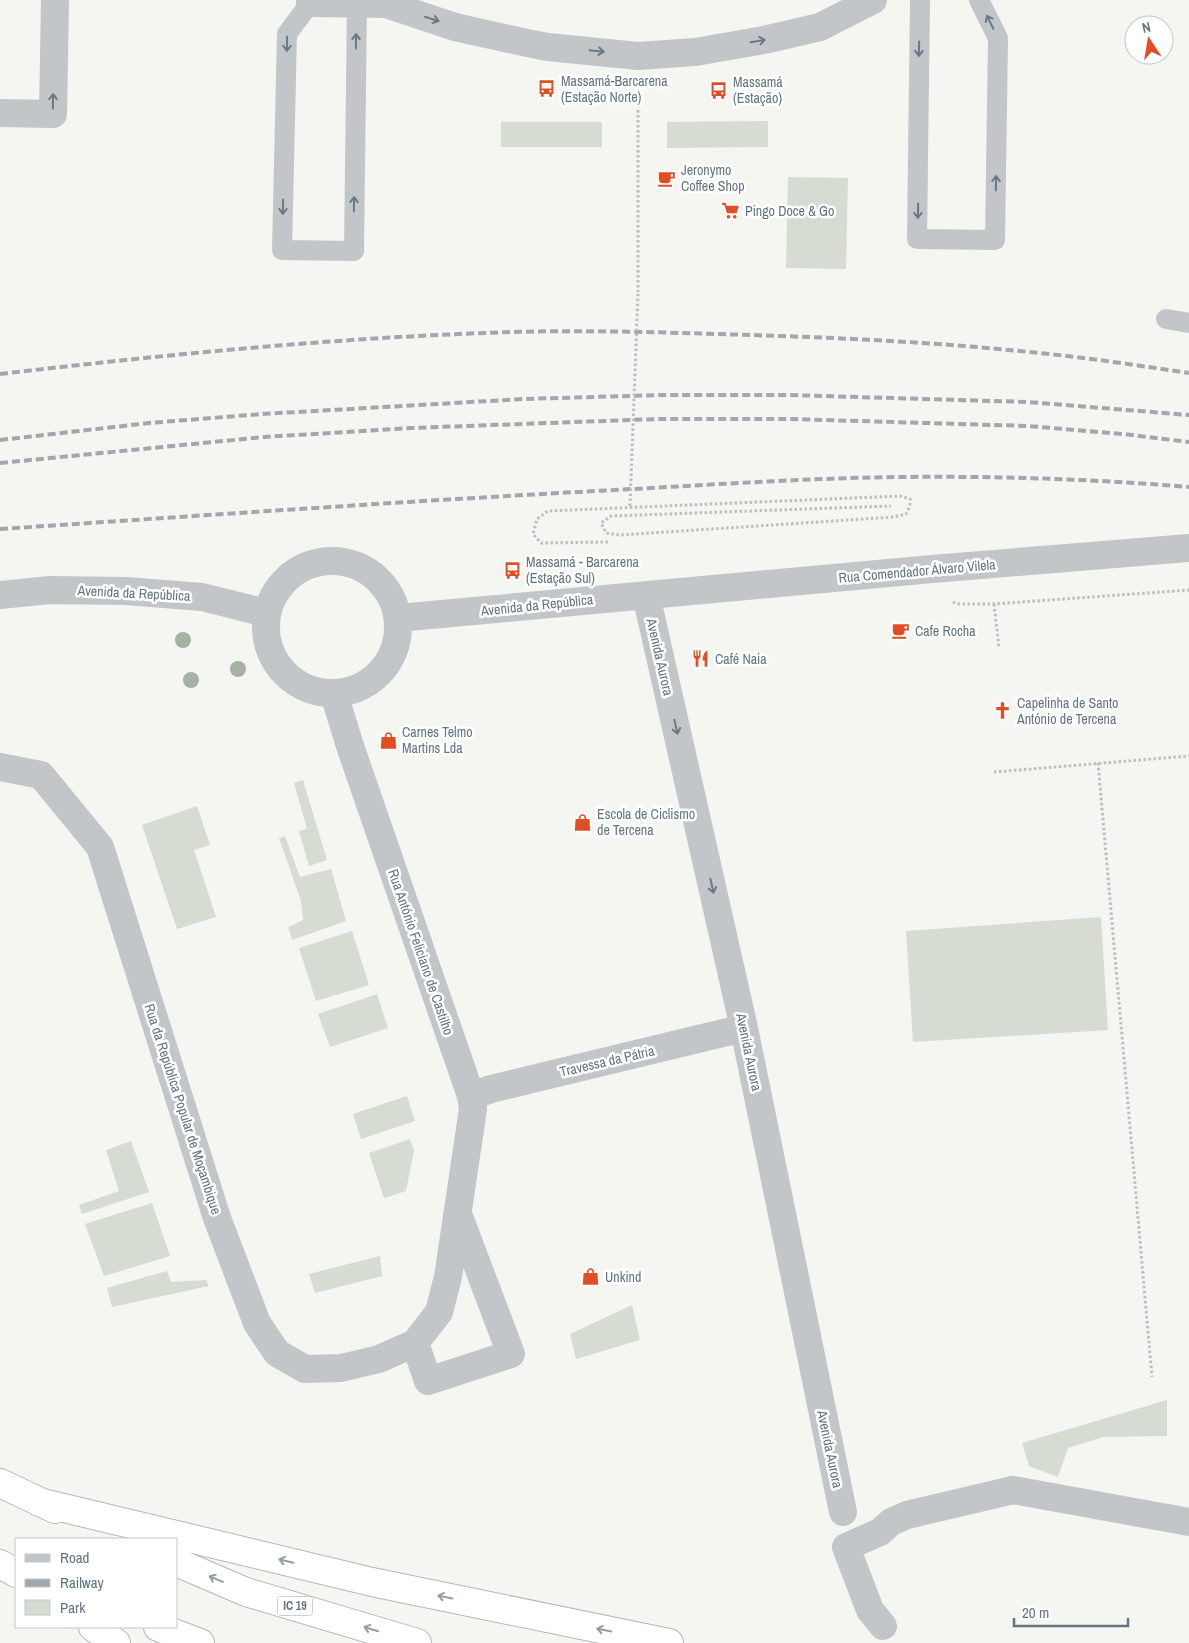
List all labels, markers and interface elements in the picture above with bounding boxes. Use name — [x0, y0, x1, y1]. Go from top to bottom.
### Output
one-way arrow — [424, 15, 439, 24]
one-way arrow — [985, 15, 995, 30]
north arrow — [1124, 15, 1174, 65]
text: N — [1140, 18, 1152, 37]
one-way arrow — [351, 34, 361, 50]
one-way arrow — [282, 36, 291, 52]
one-way arrow — [749, 36, 765, 46]
one-way arrow — [914, 40, 924, 56]
one-way arrow — [588, 46, 604, 56]
place label: Massamá-Barcarena (Estação Norte) — [561, 72, 668, 106]
place label: Massamá (Estação) — [733, 73, 783, 107]
bus stop icon: Massamá-Barcarena (Estação Norte) — [537, 79, 557, 99]
bus stop icon: Massamá (Estação) — [709, 80, 729, 100]
one-way arrow — [48, 93, 58, 110]
place label: Jeronymo Coffee Shop — [681, 161, 745, 195]
cafe icon: Jeronymo Coffee Shop — [657, 168, 677, 188]
one-way arrow — [991, 175, 1001, 192]
one-way arrow — [349, 196, 359, 212]
one-way arrow — [278, 198, 288, 214]
supermarket icon: Pingo Doce & Go — [721, 201, 741, 221]
place label: Pingo Doce & Go — [745, 202, 834, 220]
one-way arrow — [913, 203, 922, 219]
place label: Massamá - Barcarena (Estação Sul) — [526, 553, 640, 587]
street label: Rua Comendador Álvaro Vilela — [838, 555, 997, 587]
bus stop icon: Massamá - Barcarena (Estação Sul) — [502, 560, 522, 580]
street label: Avenida da República — [76, 581, 191, 605]
street label: Avenida da República — [479, 590, 595, 620]
street label: Avenida Aurora — [642, 616, 678, 698]
cafe icon: Cafe Rocha — [891, 621, 911, 641]
place label: Cafe Rocha — [915, 622, 976, 640]
restaurant icon: Café Naia — [691, 649, 711, 669]
place label: Café Naia — [715, 650, 767, 668]
place label: Capelinha de Santo António de Tercena — [1016, 694, 1119, 728]
church icon: Capelinha de Santo António de Tercena — [993, 701, 1013, 721]
one-way arrow — [672, 719, 681, 735]
place label: Carnes Telmo Martins Lda — [402, 723, 473, 757]
shop icon: Carnes Telmo Martins Lda — [378, 730, 398, 750]
place label: Escola de Ciclismo de Tercena — [597, 805, 695, 839]
shop icon: Escola de Ciclismo de Tercena — [573, 812, 593, 832]
street label: Rua António Feliciano de Castilho — [384, 867, 458, 1037]
one-way arrow — [708, 878, 717, 894]
street label: Rua da República Popular de Moçambique — [140, 1002, 226, 1216]
street label: Avenida Aurora — [732, 1011, 766, 1093]
street label: Travessa da Pátria — [558, 1041, 657, 1081]
shop icon: Unkind — [581, 1267, 601, 1287]
place label: Unkind — [605, 1268, 641, 1286]
street label: Avenida Aurora — [813, 1408, 847, 1490]
legend — [15, 1538, 178, 1628]
text: Road — [60, 1547, 89, 1568]
one-way arrow — [279, 1556, 295, 1565]
text: Railway — [60, 1572, 105, 1593]
one-way arrow — [209, 1573, 224, 1583]
one-way arrow — [437, 1592, 453, 1601]
road number: IC 19 — [278, 1596, 312, 1615]
scale bar — [1014, 1596, 1128, 1628]
text: Park — [60, 1597, 86, 1618]
text: 20 m — [1022, 1602, 1049, 1623]
one-way arrow — [363, 1624, 379, 1634]
one-way arrow — [596, 1624, 612, 1634]

